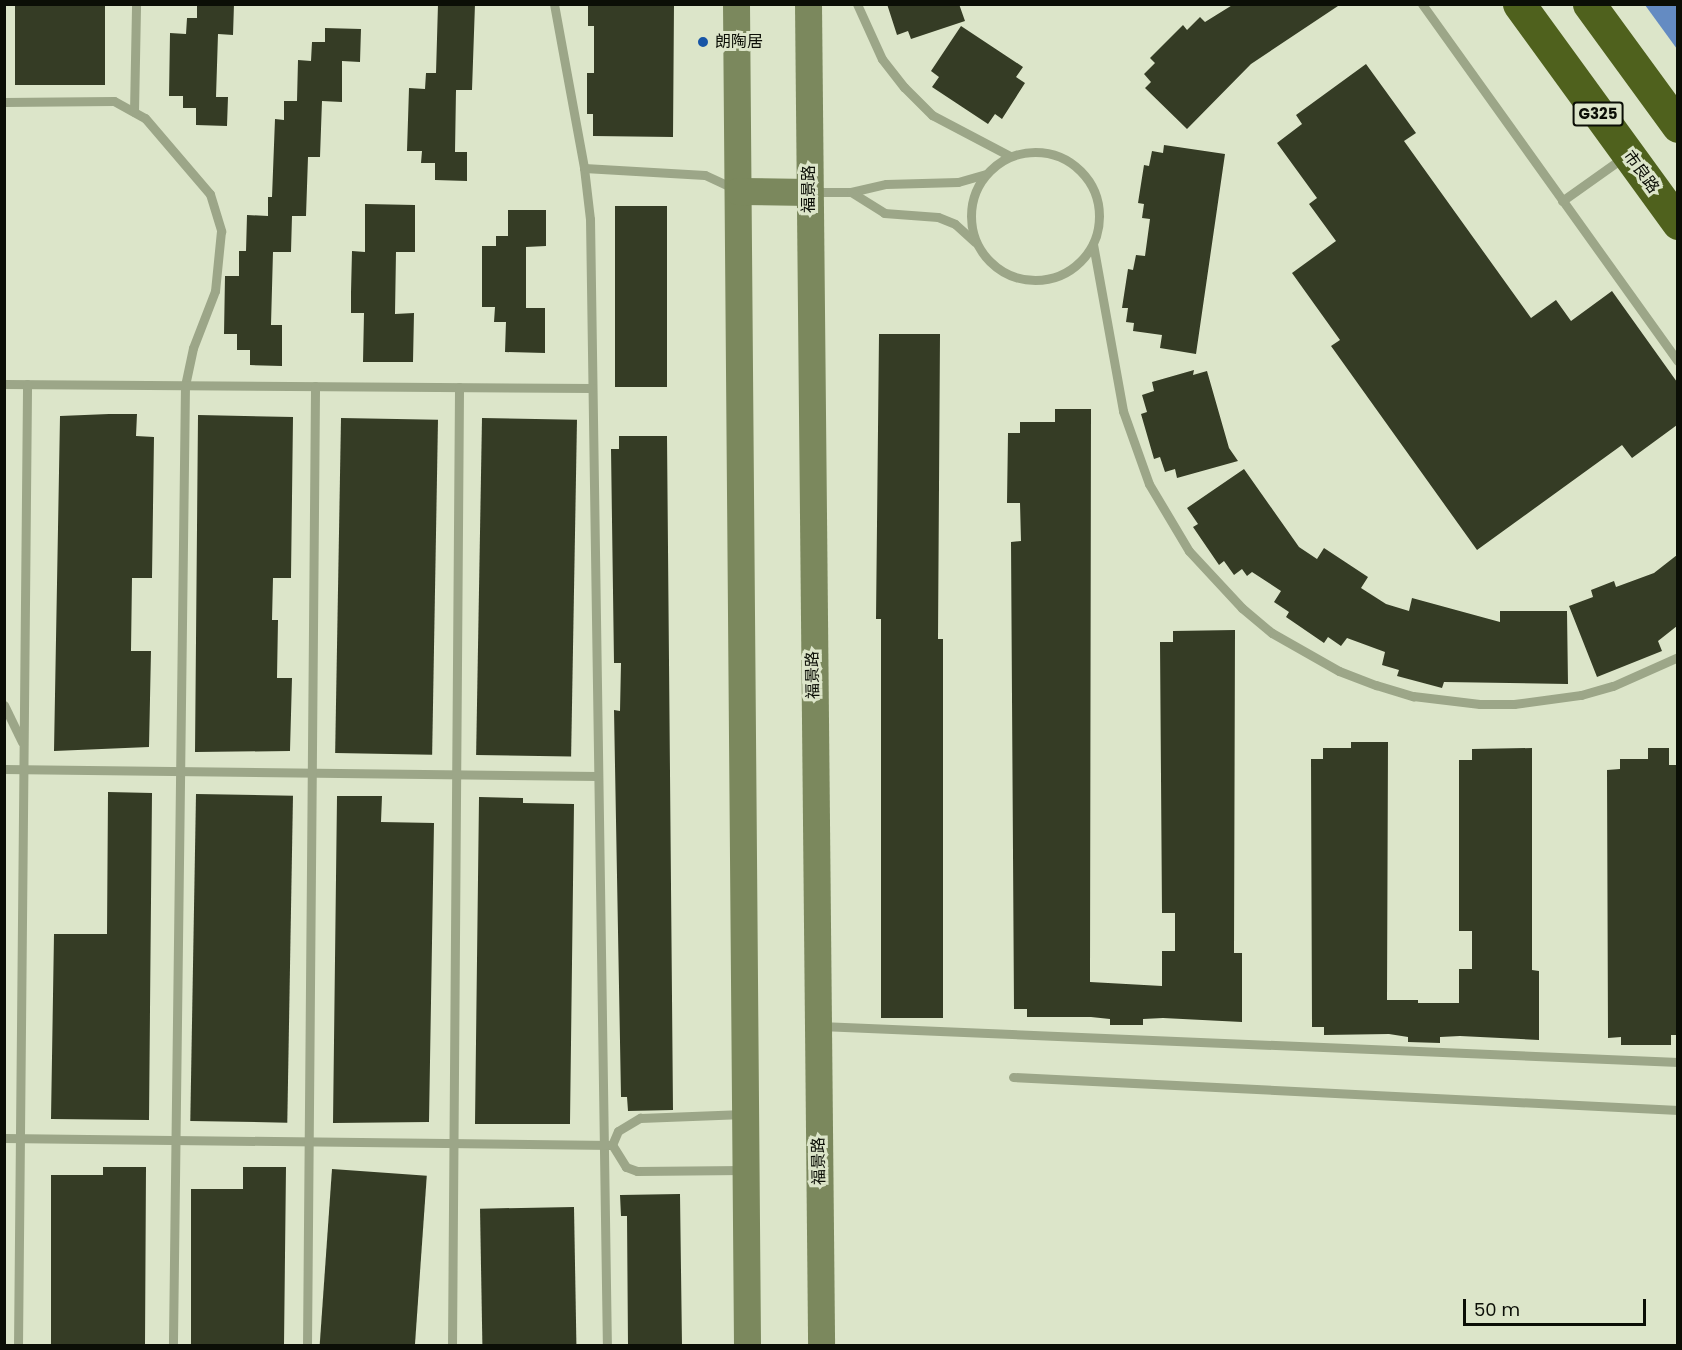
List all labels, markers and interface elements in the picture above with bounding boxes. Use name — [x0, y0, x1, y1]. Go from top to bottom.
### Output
place label: 朗陶居 — [715, 32, 763, 52]
marker: 朗陶居 — [696, 35, 710, 49]
road number: G325 — [1572, 102, 1624, 126]
street label: 市良路 — [1619, 147, 1663, 197]
street label: 福景路 — [799, 165, 819, 213]
street label: 福景路 — [803, 651, 823, 699]
street label: 福景路 — [809, 1137, 829, 1185]
scale bar — [1466, 1287, 1649, 1325]
text: 50 m — [1474, 1297, 1520, 1322]

